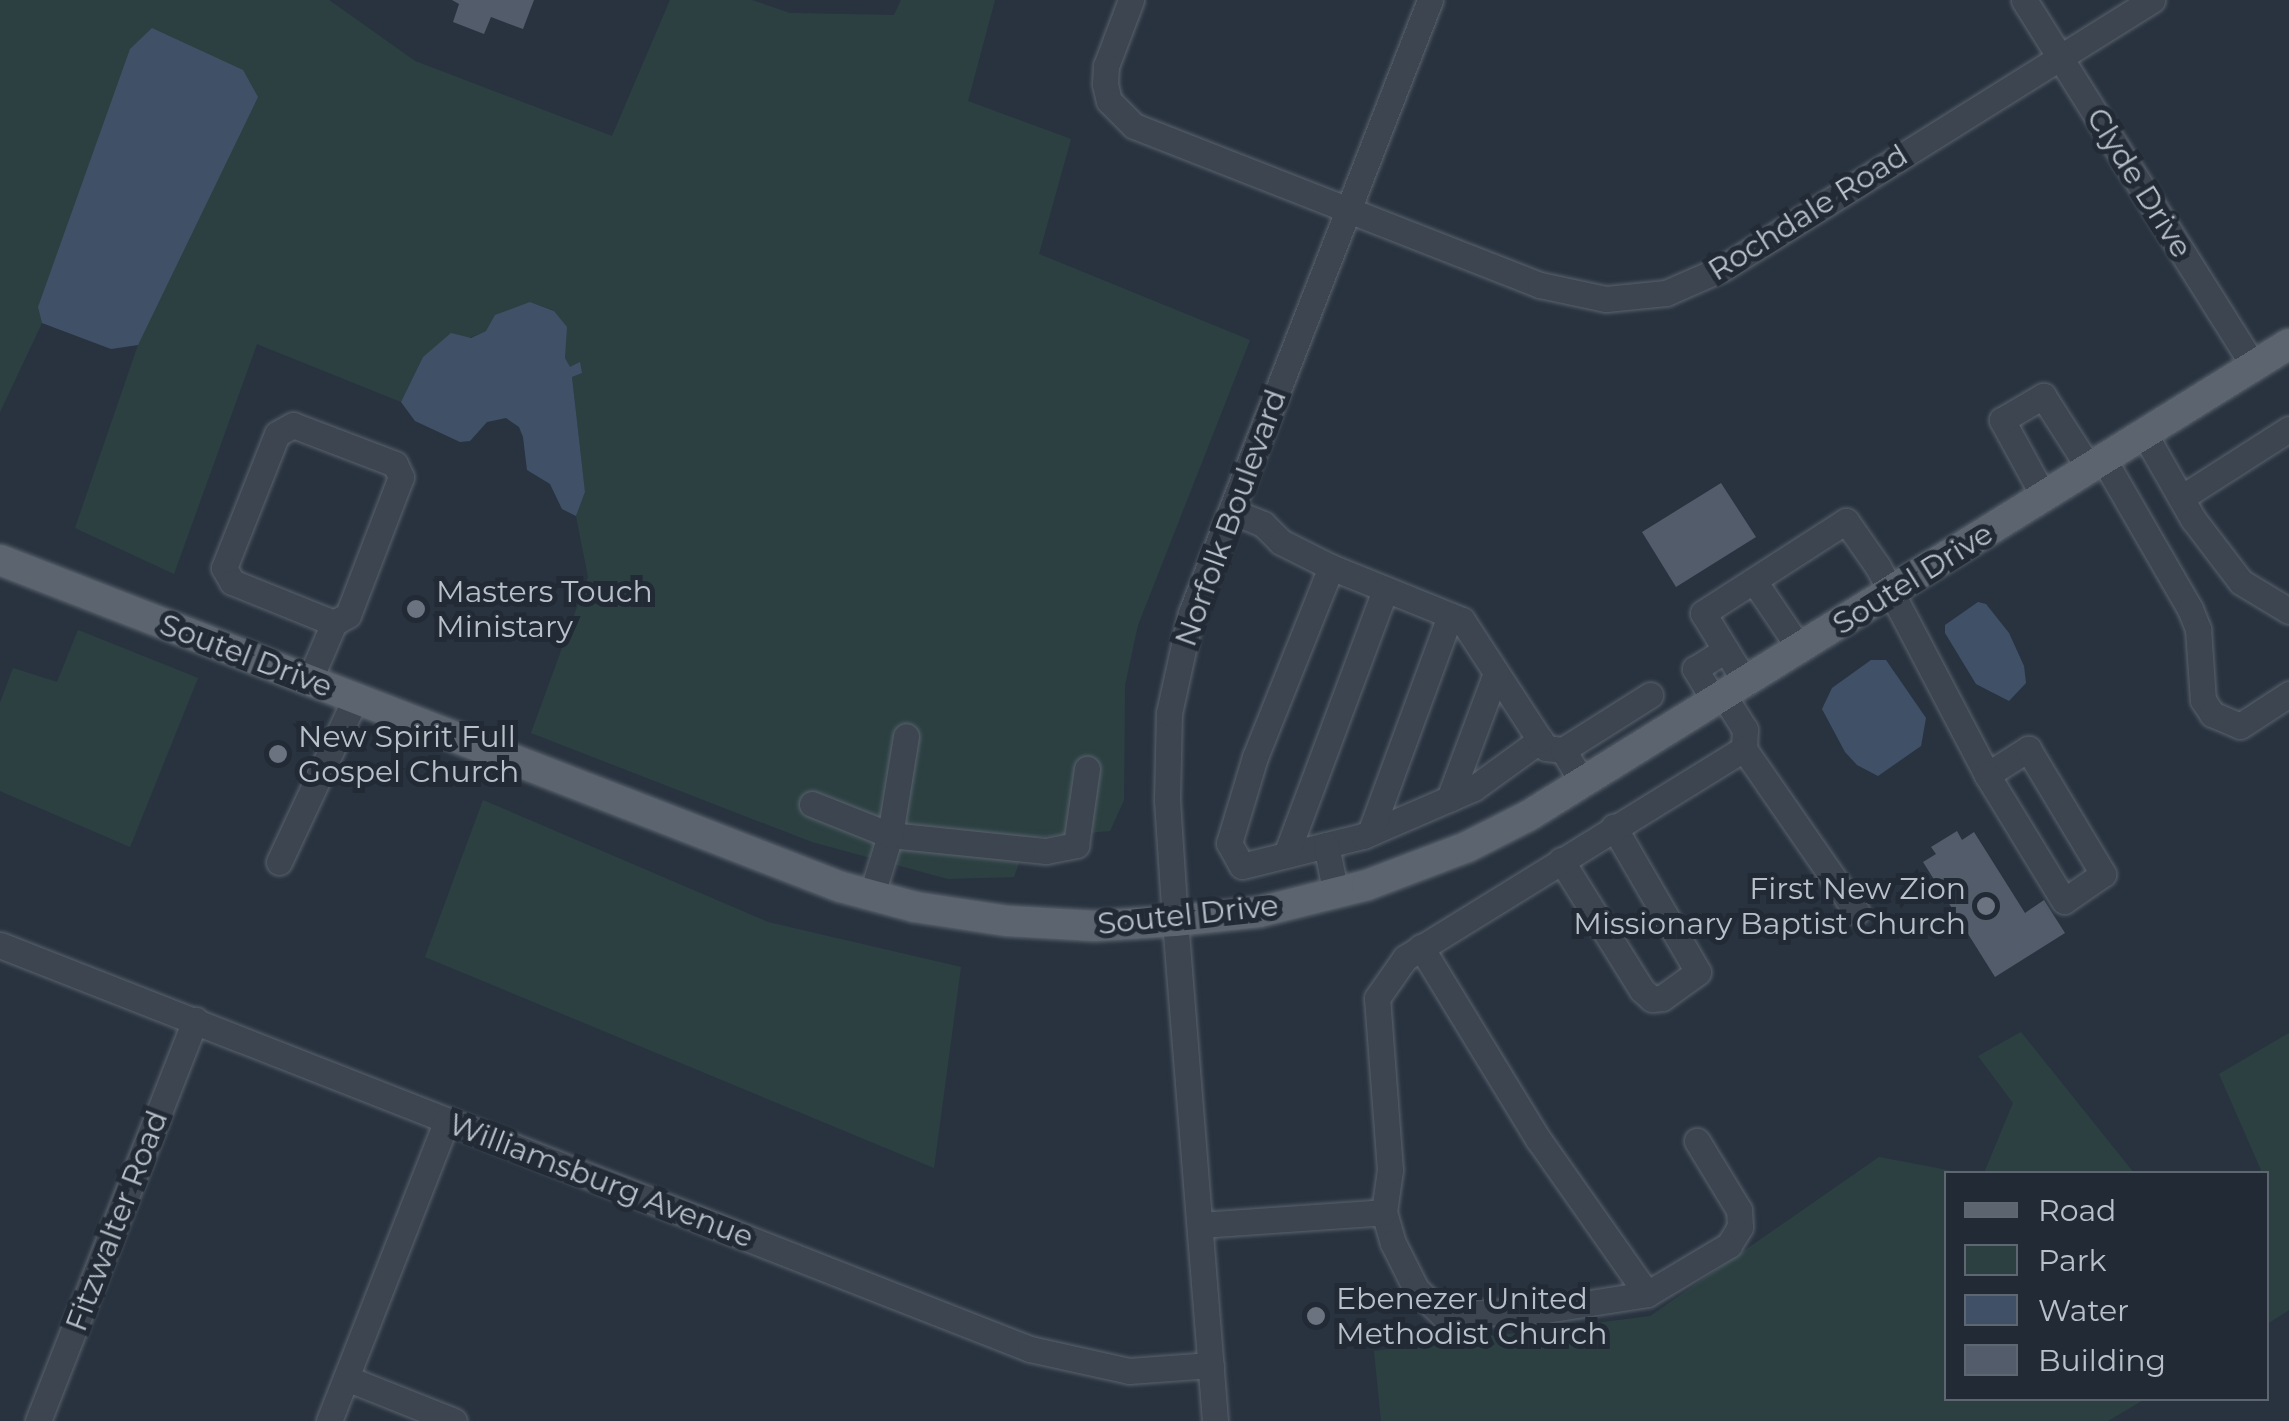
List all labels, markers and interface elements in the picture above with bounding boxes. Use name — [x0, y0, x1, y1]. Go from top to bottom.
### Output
street label: Clyde Drive — [2079, 101, 2199, 265]
street label: Rochdale Road — [1702, 137, 1914, 289]
street label: Norfolk Boulevard — [1168, 385, 1294, 651]
street label: Soutel Drive — [1826, 516, 2000, 642]
place label: Masters Touch Ministary — [436, 574, 653, 644]
marker: Masters Touch Ministary — [405, 598, 427, 620]
street label: Soutel Drive — [155, 607, 337, 705]
place label: New Spirit Full Gospel Church — [298, 719, 519, 790]
marker: New Spirit Full Gospel Church — [267, 743, 289, 765]
place label: First New Zion Missionary Baptist Church — [1573, 871, 1966, 942]
street label: Soutel Drive — [1096, 888, 1280, 942]
marker: First New Zion Missionary Baptist Church — [1975, 895, 1997, 917]
street label: Fitzwalter Road — [58, 1106, 176, 1336]
street label: Williamsburg Avenue — [444, 1106, 758, 1256]
legend — [1944, 1171, 2269, 1401]
text: Road — [2038, 1192, 2116, 1229]
text: Park — [2038, 1242, 2107, 1279]
place label: Ebenezer United Methodist Church — [1336, 1281, 1607, 1352]
text: Water — [2038, 1292, 2129, 1329]
marker: Ebenezer United Methodist Church — [1305, 1305, 1327, 1327]
text: Building — [2038, 1342, 2166, 1379]

